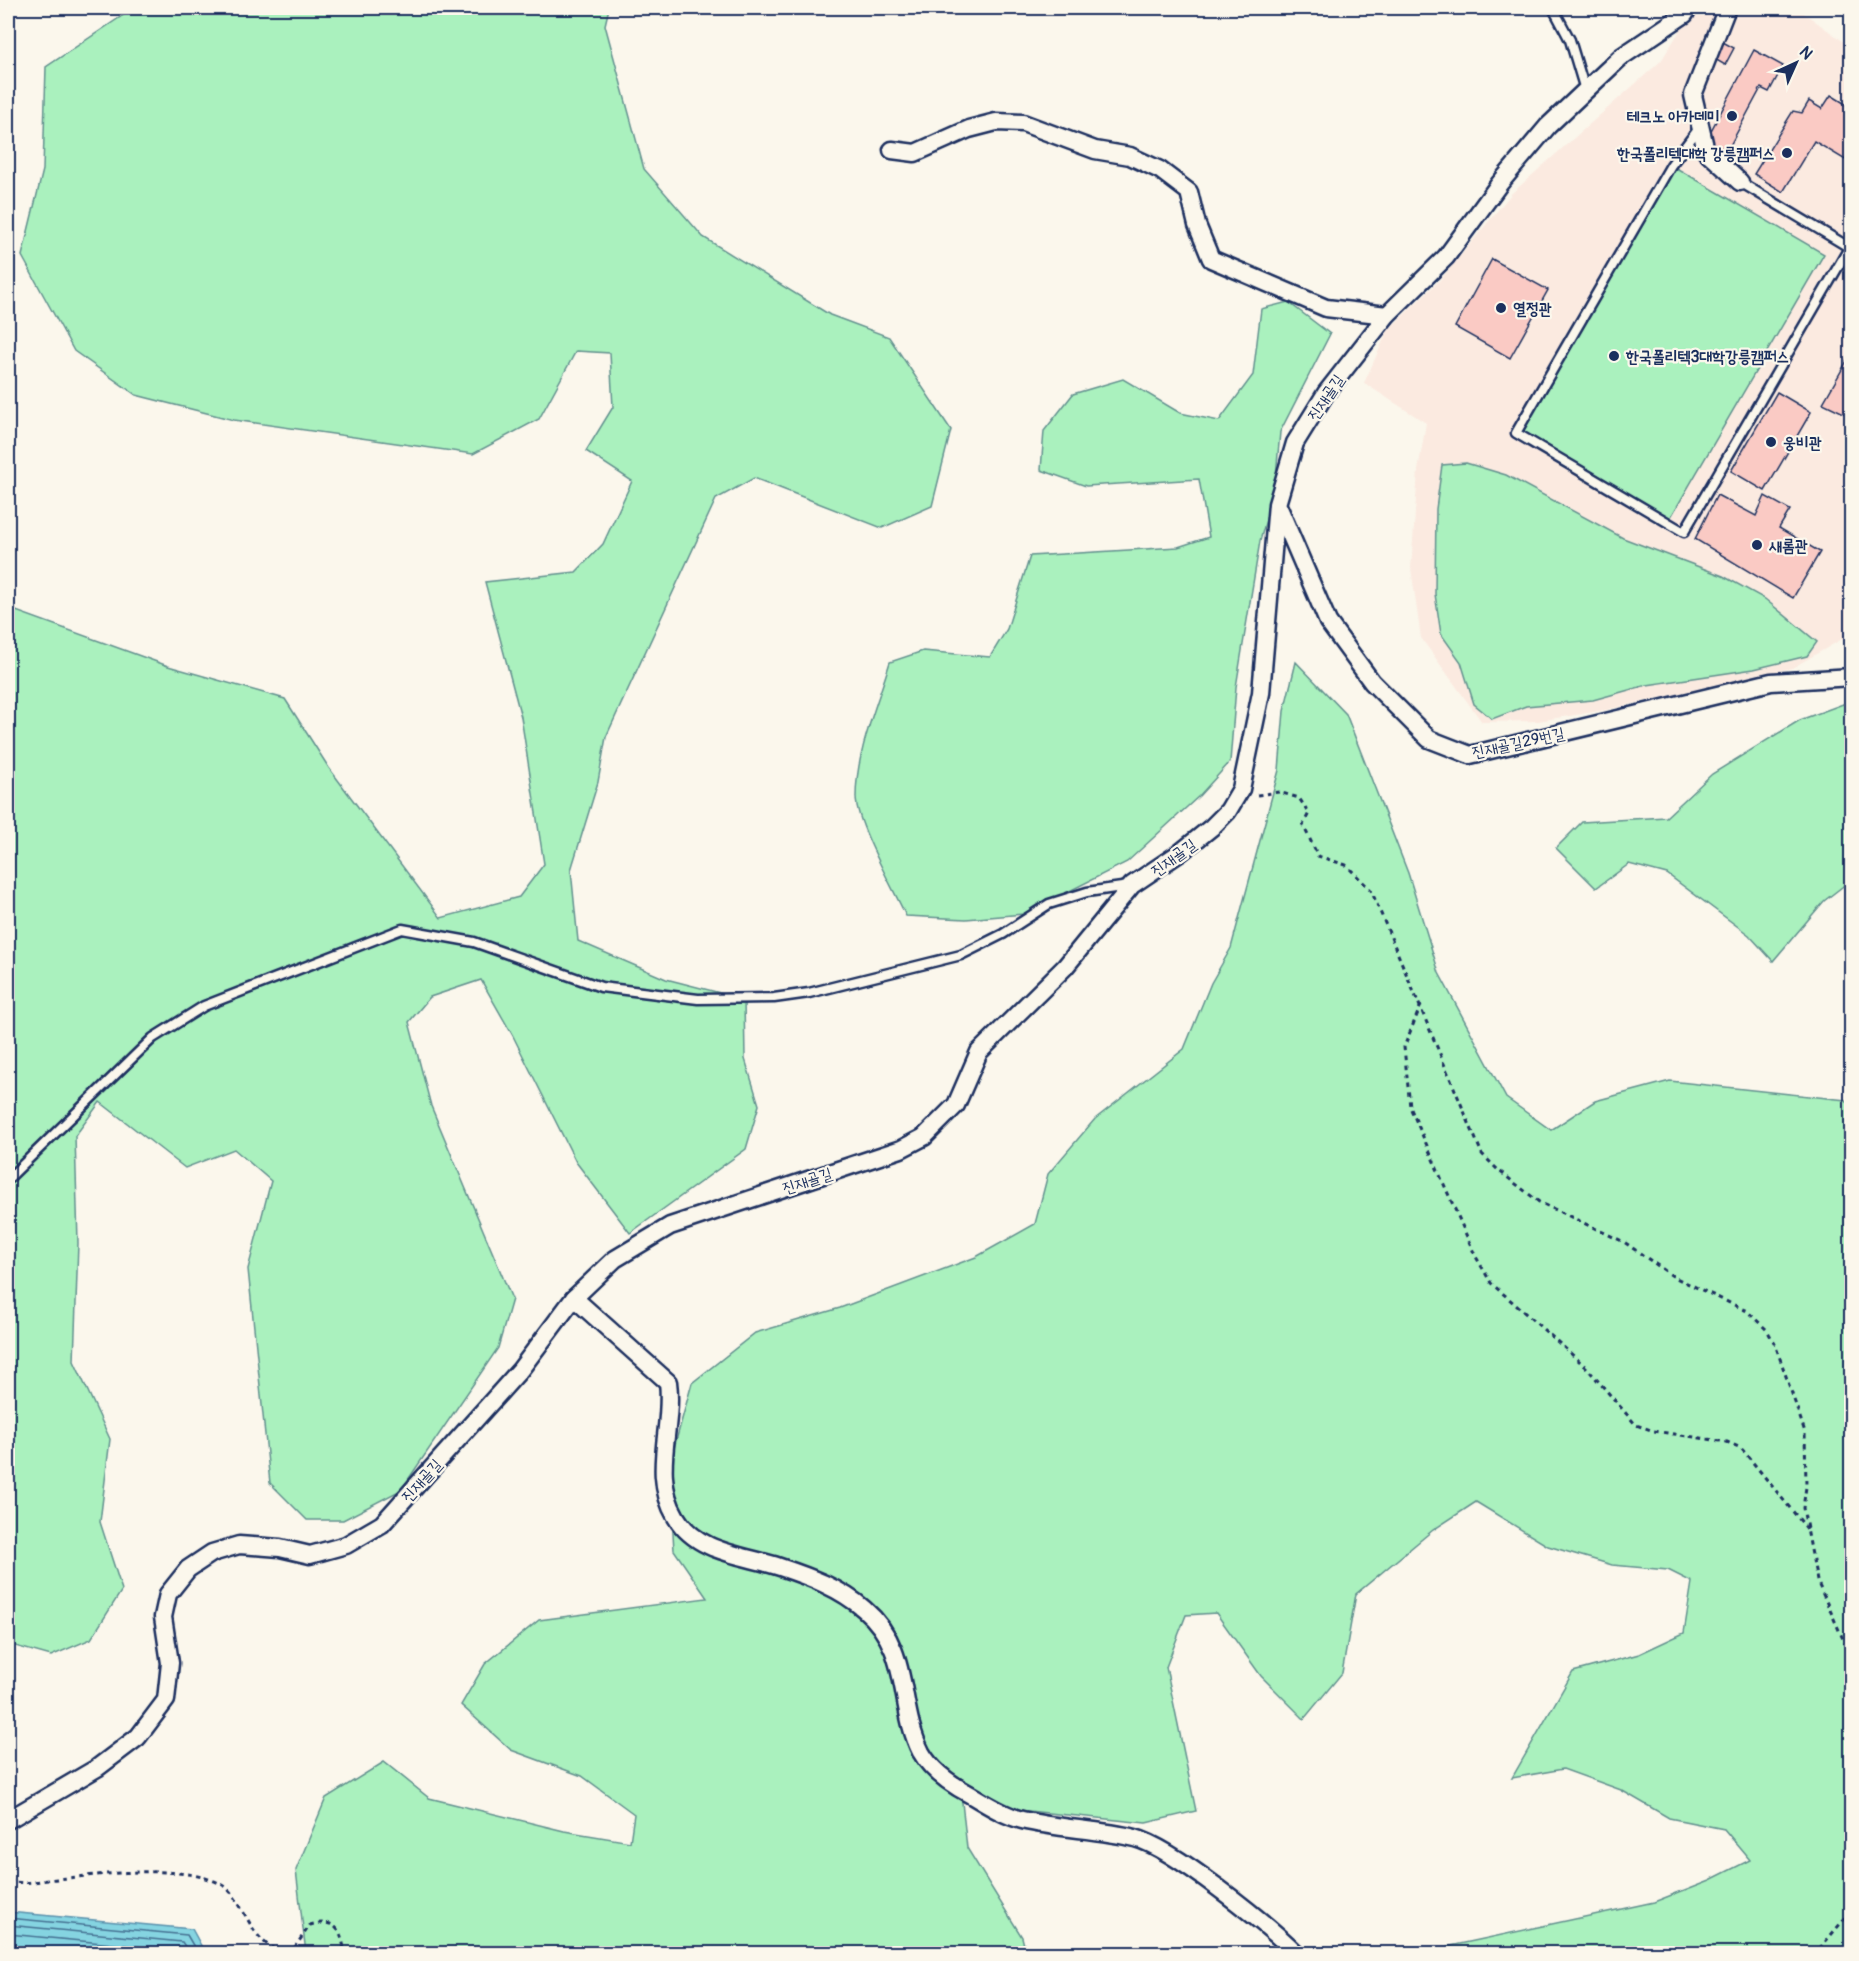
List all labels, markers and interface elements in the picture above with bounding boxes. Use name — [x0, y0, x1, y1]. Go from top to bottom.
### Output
north arrow — [1766, 33, 1826, 93]
text: N — [1795, 42, 1817, 64]
place label: 테크노 아카데미 — [1626, 107, 1720, 127]
marker: 테크노 아카데미 — [1725, 109, 1739, 123]
place label: 한국폴리텍대학 강릉캠퍼스 — [1616, 144, 1775, 164]
marker: 한국폴리텍대학 강릉캠퍼스 — [1780, 146, 1794, 160]
place label: 열정관 — [1513, 299, 1552, 319]
marker: 열정관 — [1494, 301, 1508, 315]
place label: 한국폴리텍3대학강릉캠퍼스 — [1625, 347, 1789, 367]
marker: 한국폴리텍3대학강릉캠퍼스 — [1607, 349, 1621, 363]
street label: 진재골길 — [1303, 371, 1349, 424]
place label: 웅비관 — [1783, 433, 1822, 453]
marker: 웅비관 — [1764, 435, 1778, 449]
place label: 새롬관 — [1768, 536, 1808, 556]
marker: 새롬관 — [1750, 538, 1764, 552]
street label: 진재골길29번길 — [1470, 723, 1567, 763]
street label: 진재골길 — [1147, 835, 1200, 881]
street label: 진재골길 — [780, 1163, 835, 1198]
street label: 진재골길 — [397, 1455, 446, 1506]

